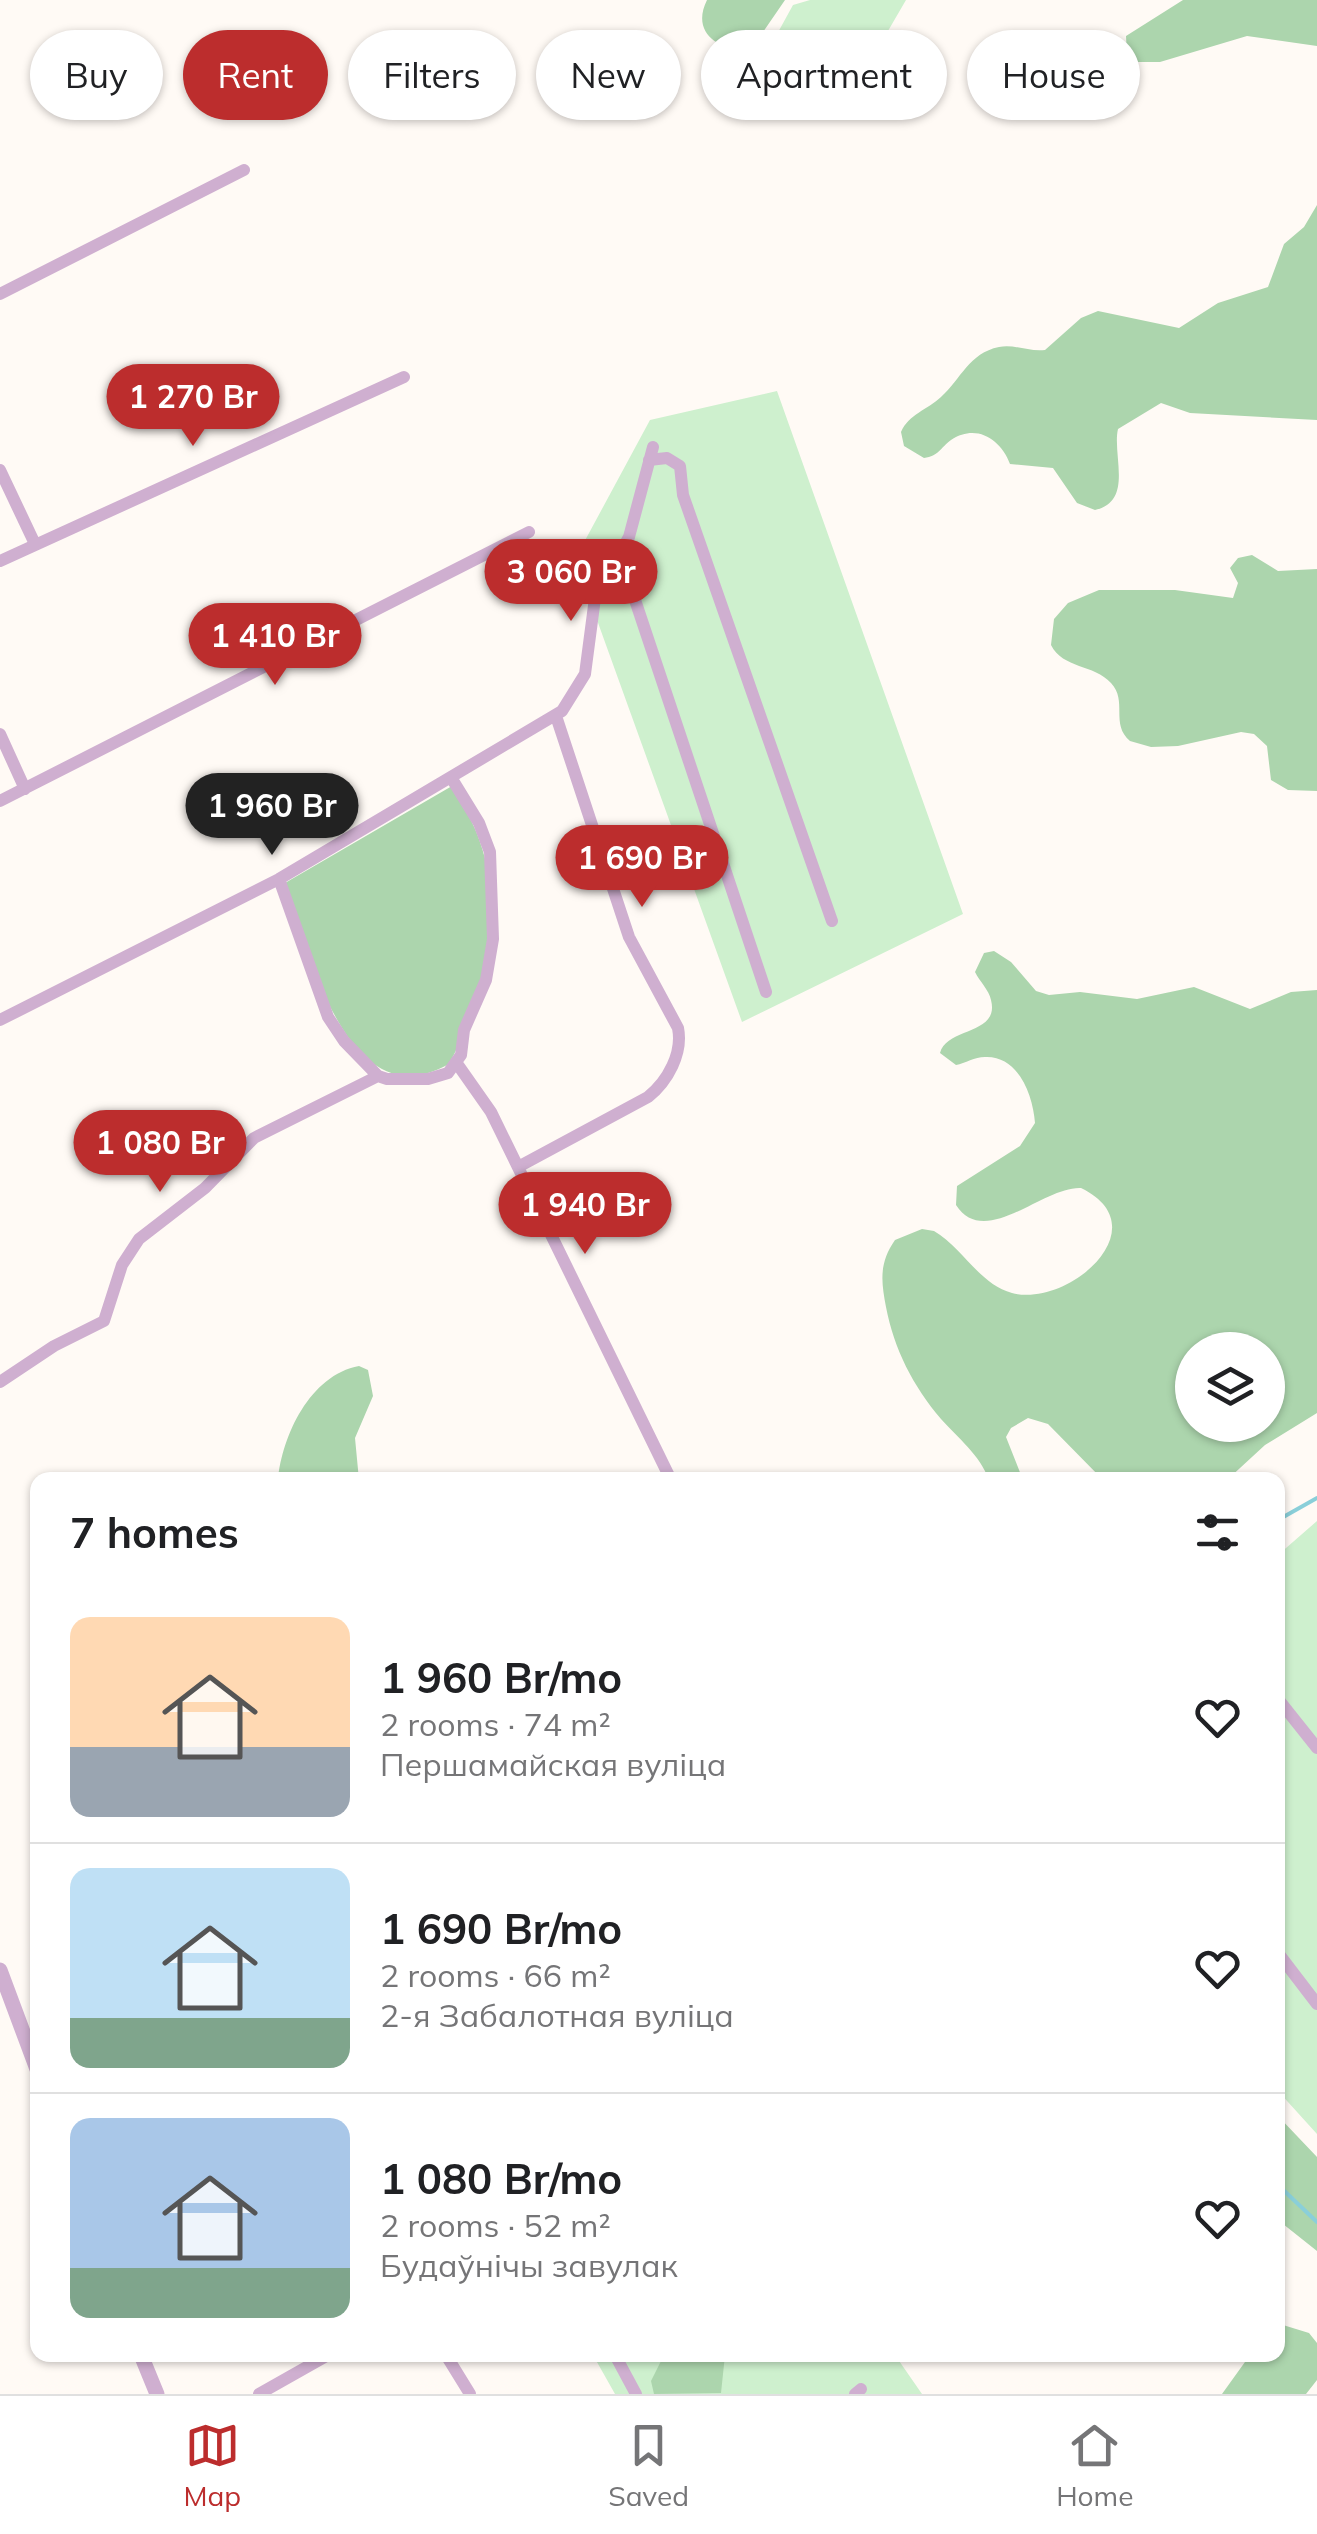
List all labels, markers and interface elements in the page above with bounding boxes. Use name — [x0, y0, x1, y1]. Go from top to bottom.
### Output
chip: Buy — [30, 30, 163, 120]
chip: Rent — [183, 30, 328, 120]
chip: Filters — [348, 30, 516, 120]
chip: New — [536, 30, 681, 120]
chip: Apartment — [701, 30, 947, 120]
chip: House — [967, 30, 1140, 120]
pin: 1 270 Br — [90, 364, 296, 449]
text: 1 270 Br — [129, 376, 258, 416]
pin: 3 060 Br — [468, 539, 674, 624]
text: 3 060 Br — [507, 551, 636, 591]
pin: 1 410 Br — [172, 603, 378, 688]
text: 1 410 Br — [211, 615, 340, 655]
pin: 1 960 Br — [169, 773, 375, 858]
text: 1 960 Br — [208, 785, 337, 825]
pin: 1 690 Br — [539, 825, 745, 910]
text: 1 690 Br — [578, 837, 707, 877]
pin: 1 080 Br — [57, 1110, 263, 1195]
text: 1 080 Br — [96, 1122, 225, 1162]
pin: 1 940 Br — [482, 1172, 688, 1257]
text: 1 940 Br — [521, 1184, 650, 1224]
map controls — [1175, 1332, 1285, 1442]
button: layers — [1175, 1332, 1285, 1442]
icon: filters — [1190, 1505, 1245, 1560]
text: 7 homes — [70, 1506, 239, 1559]
text: 1 960 Br/mo — [380, 1651, 622, 1704]
icon: home — [150, 1657, 270, 1777]
icon: heart — [1190, 1690, 1245, 1745]
text: 2 rooms · 74 m² — [380, 1704, 611, 1744]
text: Першамайская вуліца — [380, 1744, 726, 1784]
text: 1 690 Br/mo — [380, 1902, 622, 1955]
icon: home — [150, 1908, 270, 2028]
icon: heart — [1190, 1941, 1245, 1996]
text: 2 rooms · 66 m² — [380, 1955, 611, 1995]
text: 2-я Забалотная вуліца — [380, 1995, 734, 2035]
text: 1 080 Br/mo — [380, 2152, 622, 2205]
icon: home — [150, 2158, 270, 2278]
icon: heart — [1190, 2191, 1245, 2246]
text: 2 rooms · 52 m² — [380, 2205, 611, 2245]
text: Будаўнічы завулак — [380, 2245, 678, 2285]
tab: Map — [184, 2418, 241, 2513]
tab: Saved — [608, 2418, 689, 2513]
tab: Home — [1056, 2418, 1133, 2513]

